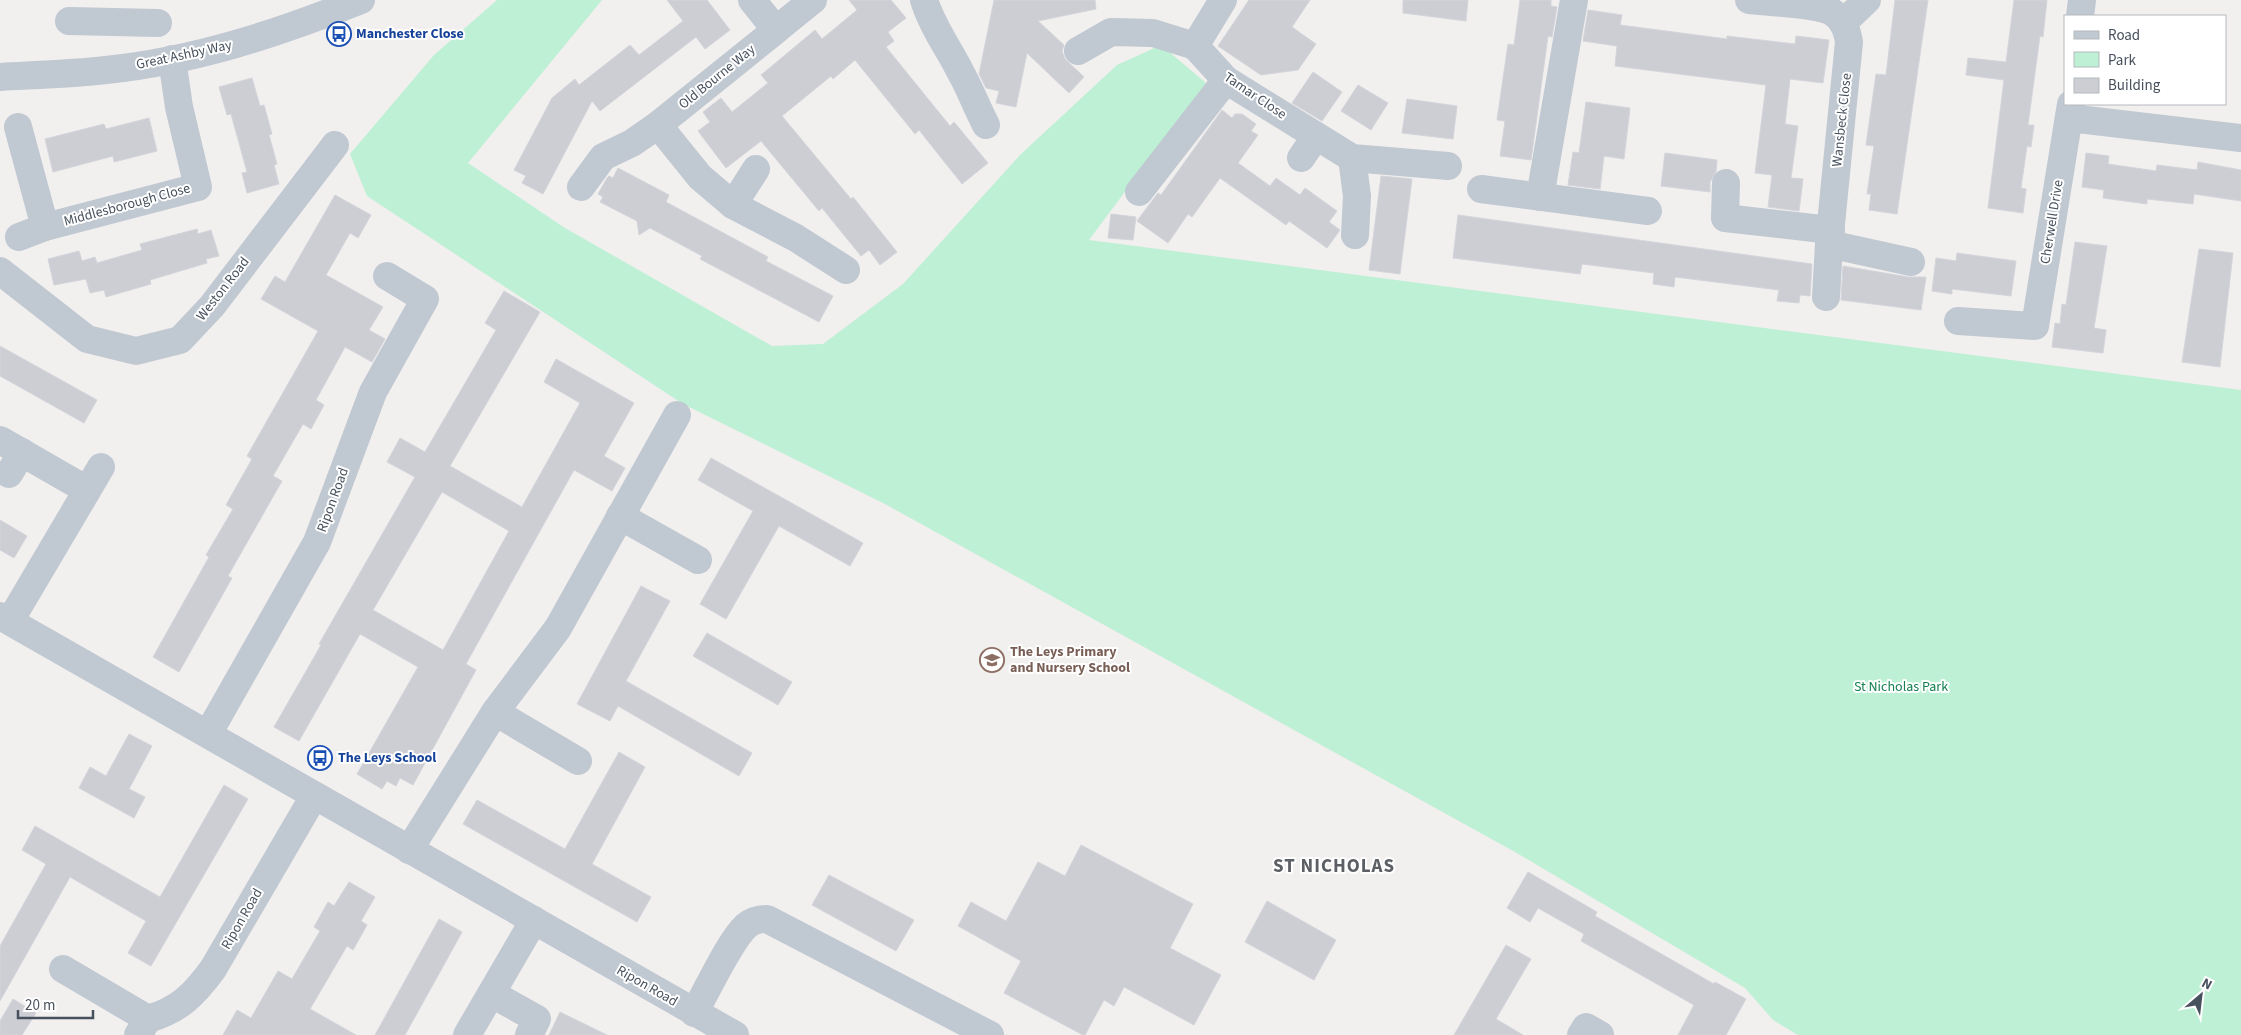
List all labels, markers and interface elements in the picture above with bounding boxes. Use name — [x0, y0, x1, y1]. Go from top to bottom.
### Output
legend — [2064, 15, 2226, 105]
bus stop icon: Manchester Close — [326, 21, 352, 47]
place label: Manchester Close — [356, 24, 464, 44]
text: Road — [2108, 25, 2140, 46]
street label: Great Ashby Way — [134, 35, 234, 75]
street label: Old Bourne Way — [674, 40, 760, 114]
text: Park — [2108, 50, 2137, 71]
street label: Tamar Close — [1220, 68, 1290, 124]
street label: Wansbeck Close — [1827, 72, 1857, 168]
text: Building — [2108, 75, 2161, 96]
street label: Middlesborough Close — [62, 178, 193, 232]
street label: Cherwell Drive — [2035, 178, 2069, 266]
street label: Weston Road — [192, 253, 254, 325]
street label: Ripon Road — [312, 465, 354, 535]
place label: The Leys Primary and Nursery School — [1010, 642, 1130, 678]
school or university icon: The Leys Primary and Nursery School — [979, 647, 1005, 673]
park label: St Nicholas Park — [1854, 677, 1948, 697]
bus stop icon: The Leys School — [307, 745, 333, 771]
place label: The Leys School — [338, 748, 436, 768]
district label: ST NICHOLAS — [1273, 853, 1395, 880]
street label: Ripon Road — [217, 885, 267, 953]
street label: Ripon Road — [613, 961, 681, 1011]
north arrow — [2176, 970, 2226, 1020]
text: N — [2198, 973, 2215, 995]
scale bar — [18, 988, 92, 1020]
text: 20 m — [25, 995, 55, 1016]

